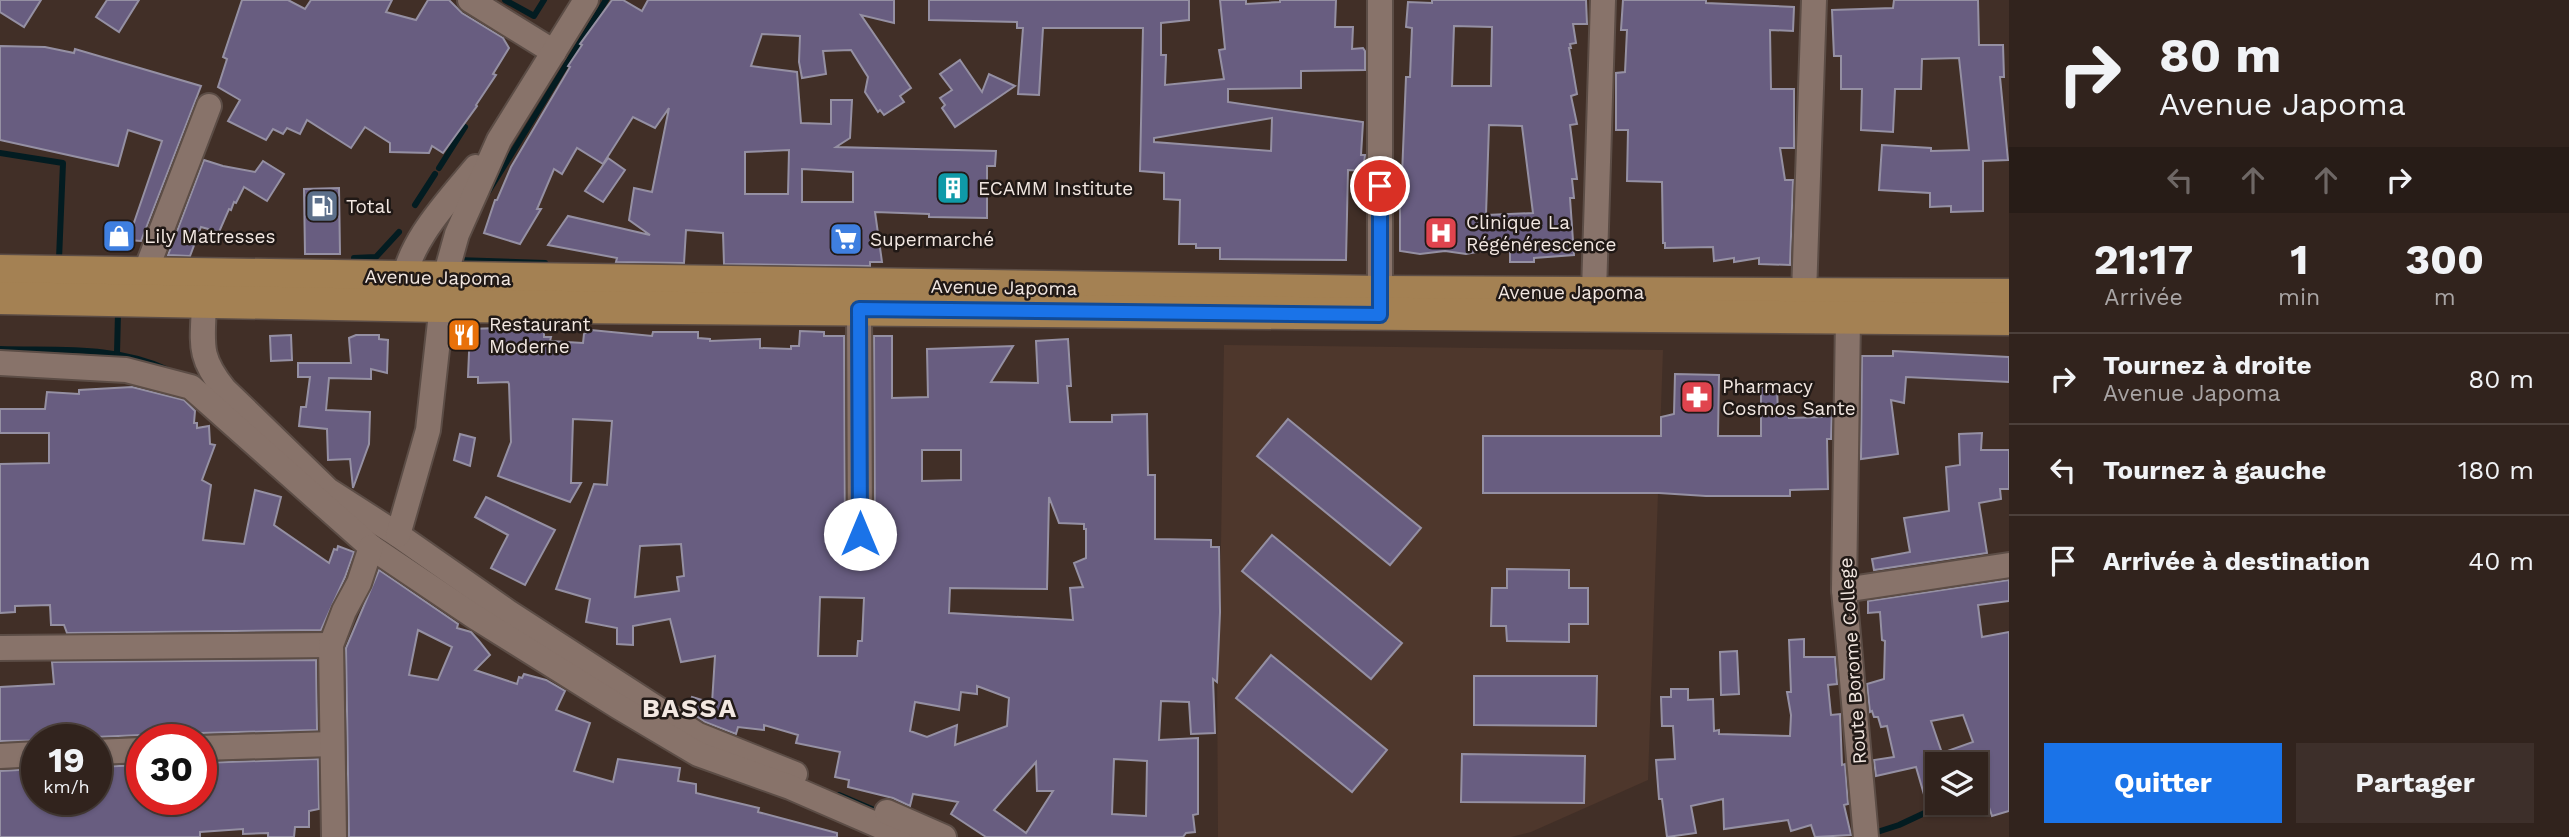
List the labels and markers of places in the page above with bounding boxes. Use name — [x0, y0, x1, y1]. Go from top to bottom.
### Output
pin — [1350, 156, 1410, 216]
building icon: ECAMM Institute — [934, 169, 972, 207]
place label: ECAMM Institute — [978, 177, 1133, 200]
fuel station icon: Total — [303, 187, 341, 225]
place label: Total — [346, 195, 391, 218]
place label: Clinique La Régénérescence — [1466, 211, 1616, 256]
hospital icon: Clinique La Régénérescence — [1422, 214, 1460, 252]
shop icon: Lily Matresses — [100, 217, 138, 255]
supermarket icon: Supermarché — [827, 220, 865, 258]
place label: Lily Matresses — [144, 225, 275, 248]
place label: Supermarché — [870, 228, 994, 251]
place label: Restaurant Moderne — [489, 313, 591, 358]
restaurant icon: Restaurant Moderne — [445, 316, 483, 354]
place label: Pharmacy Cosmos Sante — [1722, 375, 1856, 420]
pharmacy icon: Pharmacy Cosmos Sante — [1678, 378, 1716, 416]

